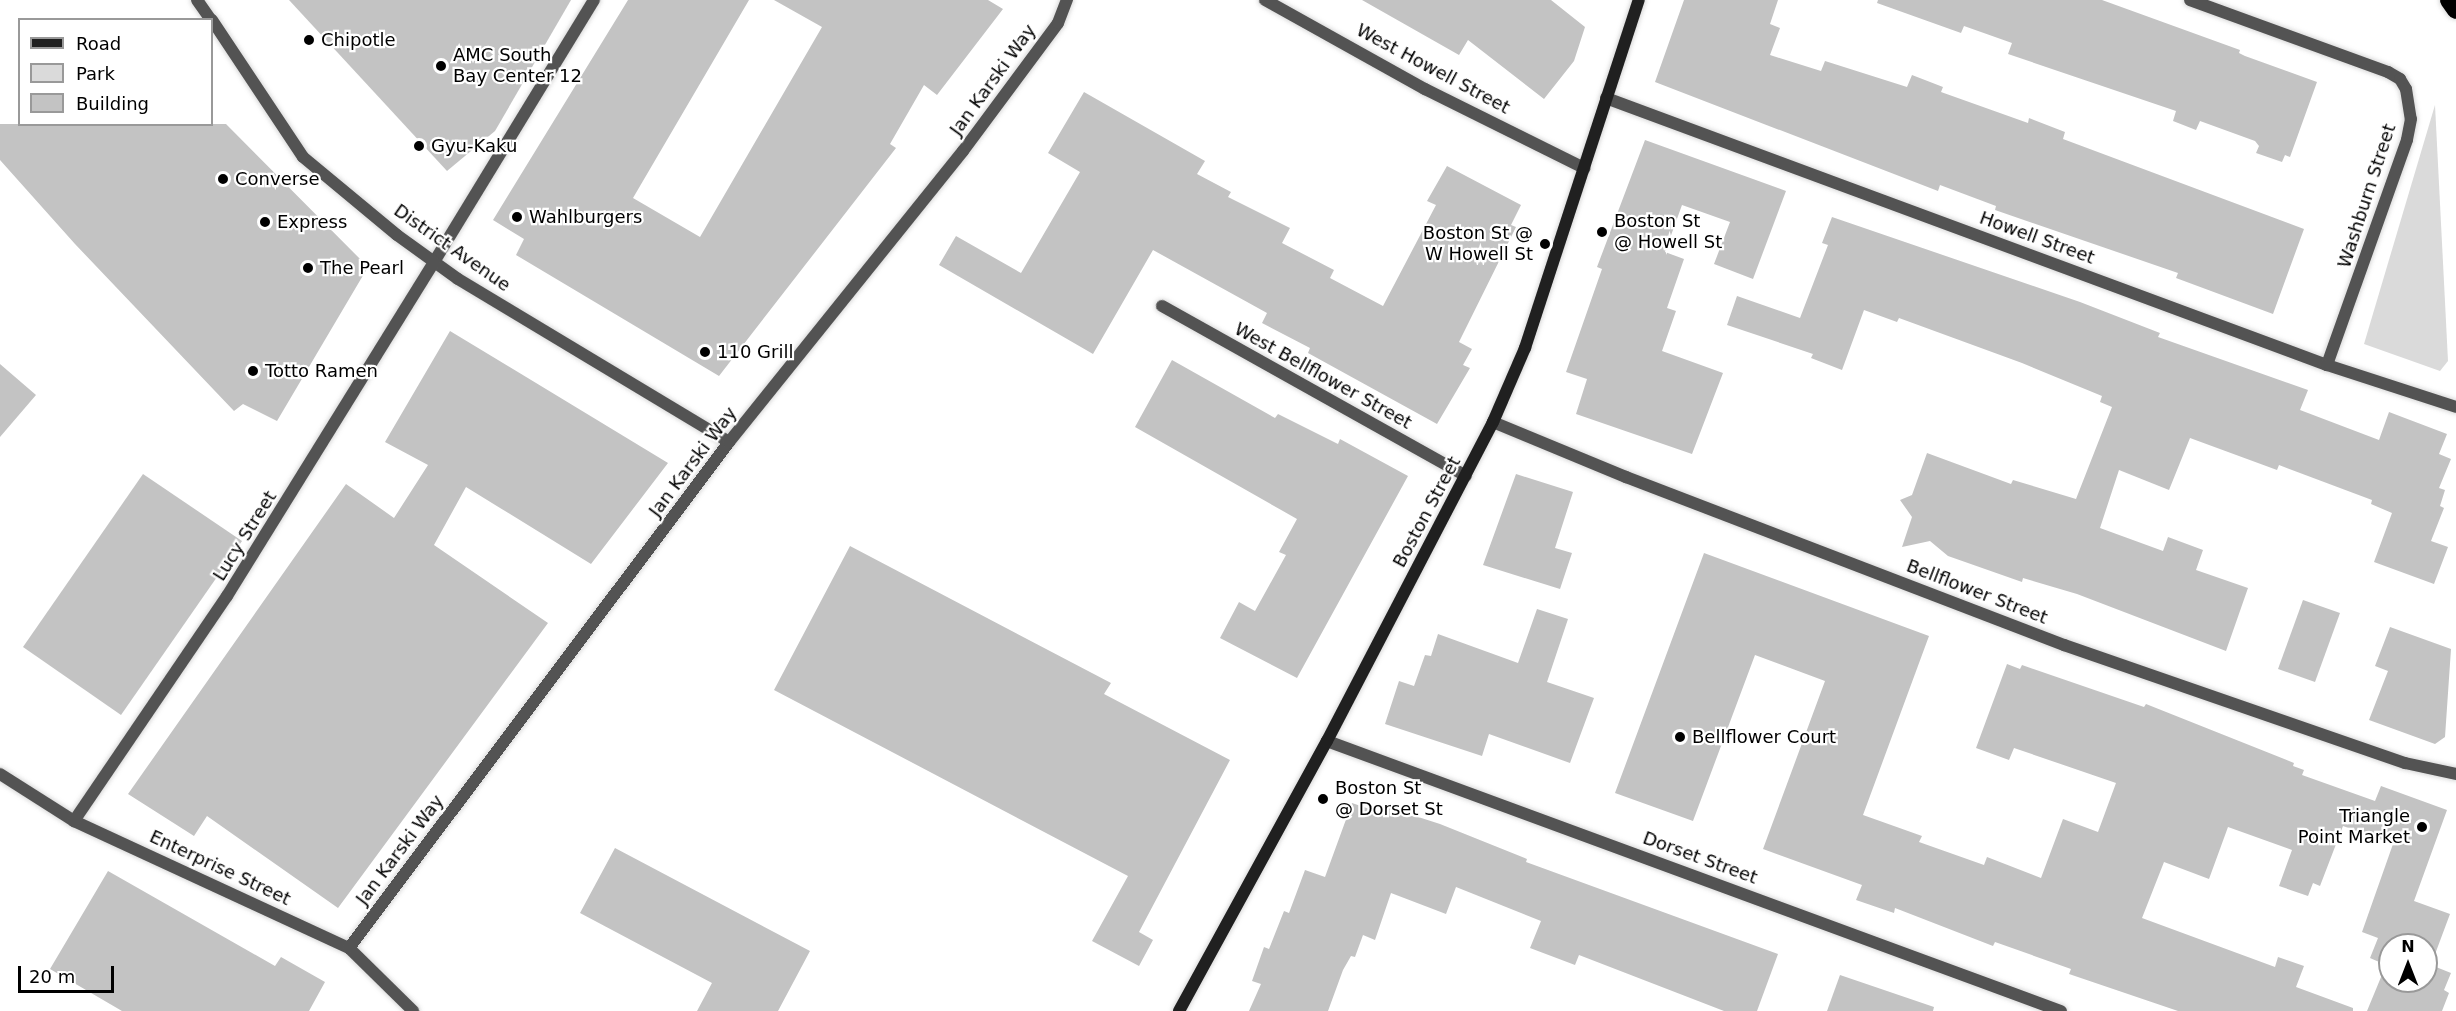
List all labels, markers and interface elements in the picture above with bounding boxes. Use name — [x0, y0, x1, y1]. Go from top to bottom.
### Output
legend — [18, 18, 213, 126]
street label: West Howell Street — [1353, 19, 1513, 119]
street label: Jan Karski Way — [945, 20, 1041, 140]
place label: Chipotle — [321, 29, 396, 51]
text: Road — [76, 33, 121, 54]
marker: Chipotle — [302, 33, 316, 47]
place label: AMC South Bay Center 12 — [453, 45, 582, 88]
marker: AMC South Bay Center 12 — [434, 59, 448, 73]
text: Park — [76, 63, 115, 84]
text: Building — [76, 93, 149, 114]
street label: Washburn Street — [2334, 121, 2400, 271]
place label: Gyu-Kaku — [431, 135, 517, 157]
marker: Gyu-Kaku — [412, 139, 426, 153]
place label: Converse — [235, 168, 320, 190]
marker: Converse — [216, 172, 230, 186]
street label: District Avenue — [390, 200, 514, 296]
place label: Wahlburgers — [529, 206, 642, 228]
street label: Howell Street — [1977, 207, 2097, 269]
marker: Wahlburgers — [510, 210, 524, 224]
place label: Express — [277, 211, 347, 233]
place label: Boston St @ Howell St — [1614, 211, 1722, 254]
marker: Express — [258, 215, 272, 229]
place label: Boston St @ W Howell St — [1423, 223, 1533, 266]
marker: Boston St @ Howell St — [1595, 225, 1609, 239]
marker: Boston St @ W Howell St — [1538, 237, 1552, 251]
place label: The Pearl — [320, 257, 404, 279]
marker: The Pearl — [301, 261, 315, 275]
street label: West Bellflower Street — [1231, 318, 1415, 434]
place label: 110 Grill — [717, 341, 793, 363]
marker: 110 Grill — [698, 345, 712, 359]
place label: Totto Ramen — [265, 360, 378, 382]
marker: Totto Ramen — [246, 364, 260, 378]
street label: Jan Karski Way — [645, 403, 741, 521]
street label: Boston Street — [1389, 453, 1465, 571]
street label: Lucy Street — [209, 487, 281, 585]
street label: Bellflower Street — [1903, 555, 2051, 629]
place label: Bellflower Court — [1692, 726, 1836, 748]
marker: Bellflower Court — [1673, 730, 1687, 744]
place label: Boston St @ Dorset St — [1335, 778, 1443, 820]
street label: Jan Karski Way — [352, 791, 448, 909]
marker: Boston St @ Dorset St — [1316, 792, 1330, 806]
place label: Triangle Point Market — [2298, 806, 2410, 848]
marker: Triangle Point Market — [2415, 820, 2429, 834]
street label: Enterprise Street — [146, 826, 294, 910]
street label: Dorset Street — [1640, 827, 1760, 889]
north arrow — [2378, 933, 2438, 993]
text: N — [2401, 937, 2415, 956]
scale bar — [21, 954, 117, 992]
text: 20 m — [29, 966, 75, 987]

